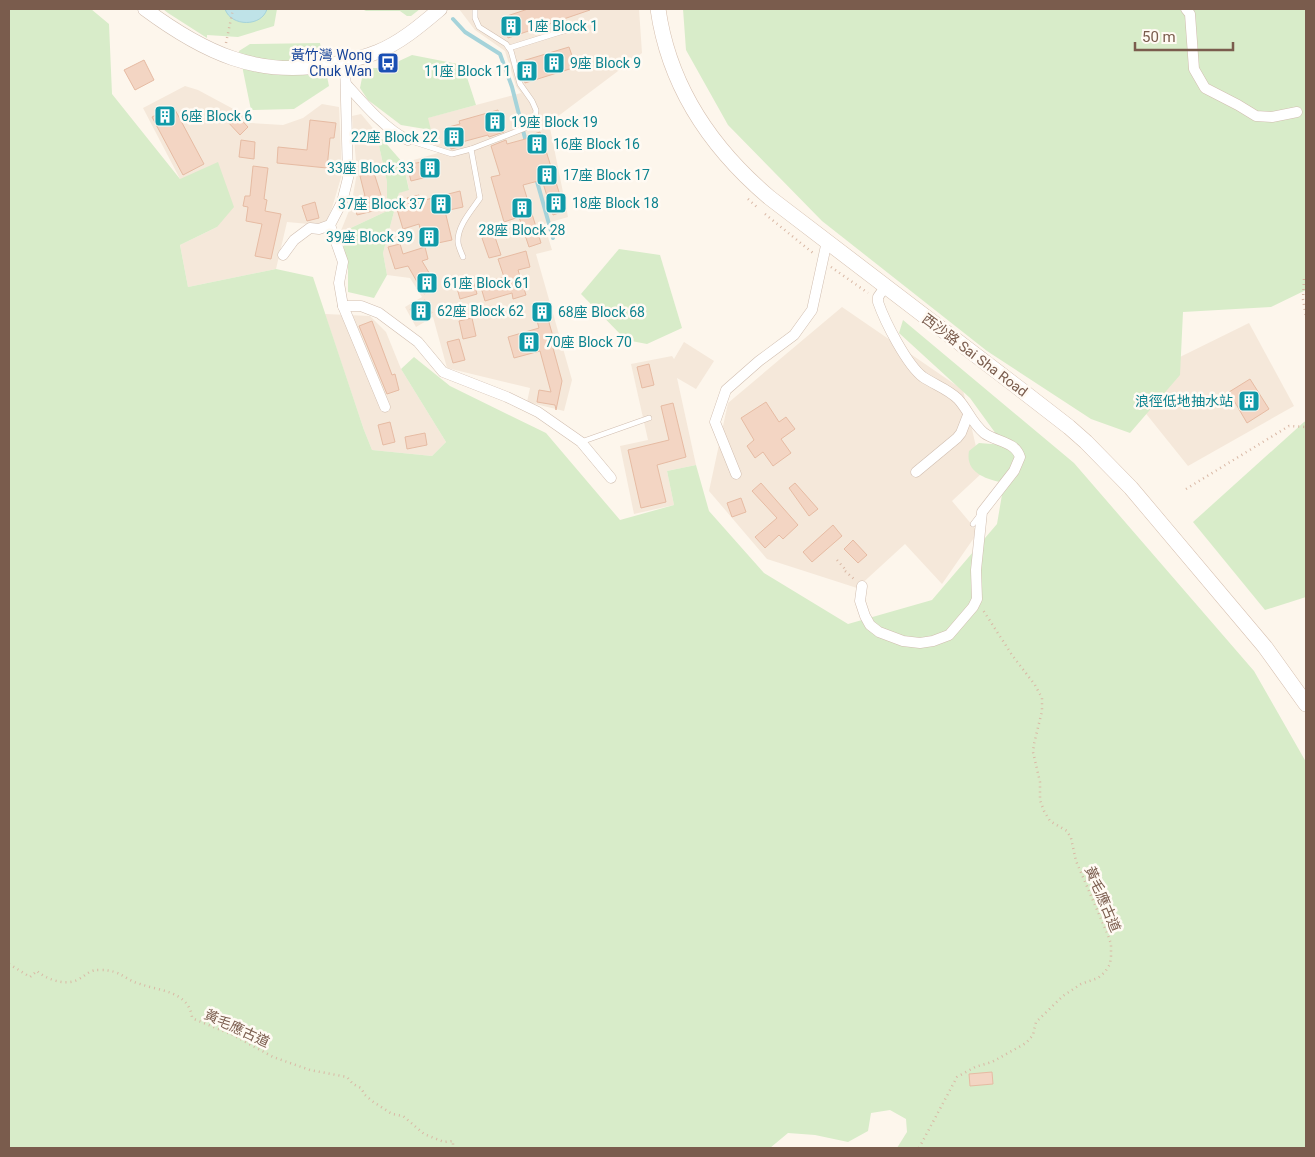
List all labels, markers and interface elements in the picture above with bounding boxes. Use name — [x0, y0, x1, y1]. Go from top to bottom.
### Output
building icon: 1座 Block 1 — [499, 14, 523, 38]
place label: 1座 Block 1 — [527, 18, 598, 34]
scale bar — [1135, 20, 1232, 52]
text: 50 m — [1142, 28, 1176, 46]
place label: 黃竹灣 Wong Chuk Wan — [291, 47, 372, 79]
bus stop icon: 黃竹灣 Wong Chuk Wan — [376, 51, 400, 75]
building icon: 9座 Block 9 — [542, 51, 566, 75]
place label: 9座 Block 9 — [570, 55, 641, 71]
building icon: 11座 Block 11 — [515, 59, 539, 83]
place label: 11座 Block 11 — [424, 63, 511, 79]
building icon: 6座 Block 6 — [153, 104, 177, 128]
place label: 6座 Block 6 — [181, 108, 252, 124]
building icon: 19座 Block 19 — [483, 110, 507, 134]
place label: 19座 Block 19 — [511, 114, 598, 130]
building icon: 22座 Block 22 — [442, 125, 466, 149]
place label: 22座 Block 22 — [351, 129, 438, 145]
building icon: 16座 Block 16 — [525, 132, 549, 156]
place label: 16座 Block 16 — [553, 136, 640, 152]
building icon: 33座 Block 33 — [418, 156, 442, 180]
place label: 33座 Block 33 — [327, 160, 414, 176]
building icon: 17座 Block 17 — [535, 163, 559, 187]
place label: 17座 Block 17 — [563, 167, 650, 183]
building icon: 18座 Block 18 — [544, 191, 568, 215]
building icon: 37座 Block 37 — [429, 192, 453, 216]
place label: 18座 Block 18 — [572, 195, 659, 211]
place label: 37座 Block 37 — [338, 196, 425, 212]
building icon: 28座 Block 28 — [510, 196, 534, 220]
place label: 28座 Block 28 — [479, 222, 566, 238]
building icon: 39座 Block 39 — [417, 225, 441, 249]
place label: 39座 Block 39 — [326, 229, 413, 245]
building icon: 61座 Block 61 — [415, 271, 439, 295]
place label: 61座 Block 61 — [443, 275, 530, 291]
building icon: 62座 Block 62 — [409, 299, 433, 323]
building icon: 68座 Block 68 — [530, 300, 554, 324]
place label: 62座 Block 62 — [437, 303, 524, 319]
place label: 68座 Block 68 — [558, 304, 645, 320]
street label: 西沙路 Sai Sha Road — [919, 310, 1031, 400]
building icon: 70座 Block 70 — [517, 330, 541, 354]
place label: 70座 Block 70 — [545, 334, 632, 350]
building icon: 浪徑低地抽水站 — [1237, 389, 1261, 413]
place label: 浪徑低地抽水站 — [1135, 393, 1233, 409]
street label: 黃毛應古道 — [1082, 864, 1124, 934]
street label: 黃毛應古道 — [202, 1006, 272, 1050]

